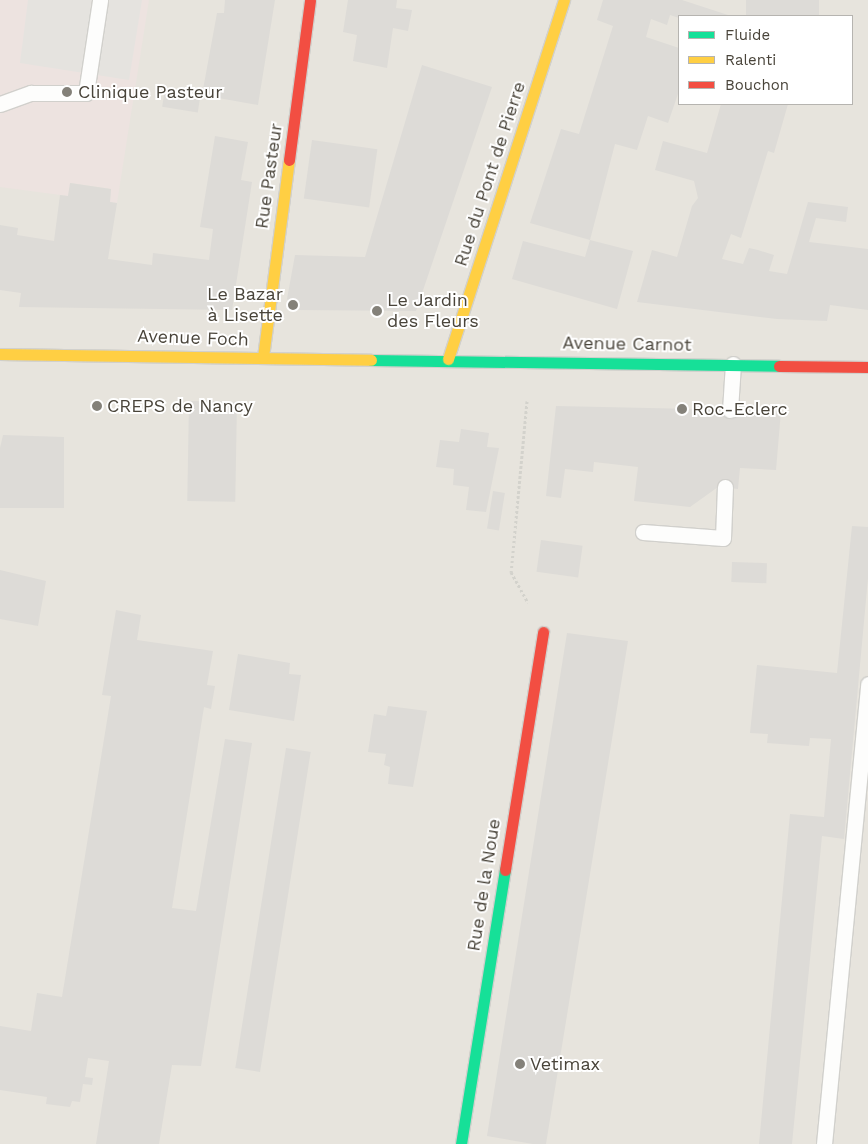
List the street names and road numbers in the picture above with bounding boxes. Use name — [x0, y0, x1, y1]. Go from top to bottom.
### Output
street label: Rue du Pont de Pierre — [450, 79, 530, 269]
street label: Rue Pasteur — [251, 122, 287, 230]
street label: Avenue Foch — [137, 325, 249, 351]
street label: Avenue Carnot — [562, 332, 692, 356]
street label: Rue de la Noue — [463, 817, 505, 953]

